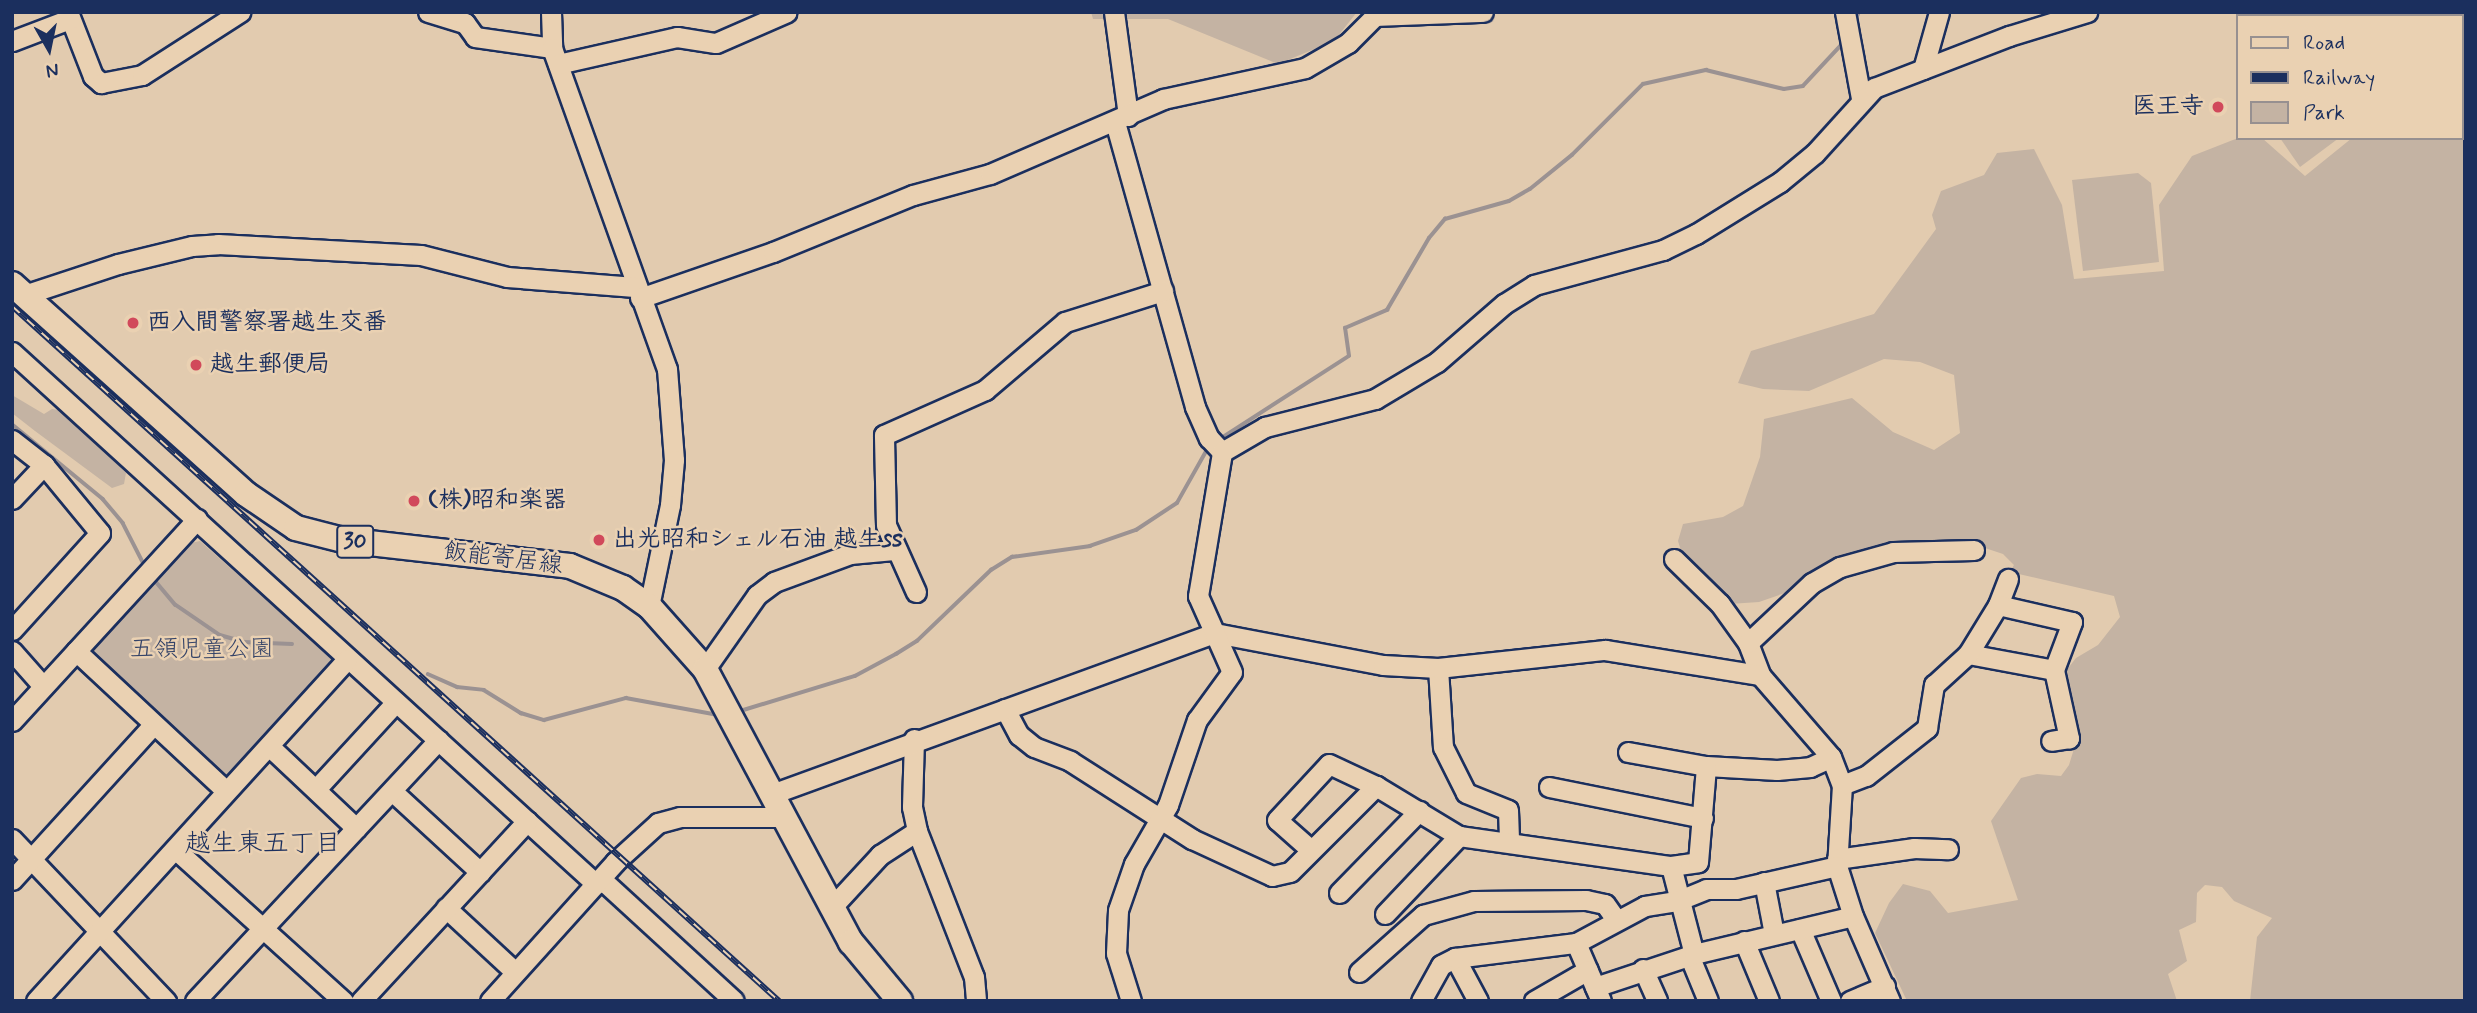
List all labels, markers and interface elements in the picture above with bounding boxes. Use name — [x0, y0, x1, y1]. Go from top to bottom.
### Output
north arrow — [14, 14, 84, 84]
legend — [2236, 14, 2463, 140]
text: Road — [2303, 29, 2345, 57]
text: N — [44, 57, 61, 84]
text: Railway — [2303, 64, 2375, 92]
place label: 医王寺 — [2132, 93, 2204, 121]
marker: 医王寺 — [2210, 99, 2226, 115]
text: Park — [2303, 99, 2345, 127]
place label: 西入間警察署越生交番 — [147, 309, 387, 337]
marker: 西入間警察署越生交番 — [125, 315, 141, 331]
place label: 越生郵便局 — [210, 351, 330, 379]
marker: 越生郵便局 — [188, 357, 204, 373]
place label: (株)昭和楽器 — [428, 487, 567, 515]
marker: (株)昭和楽器 — [406, 493, 422, 509]
road number: 30 — [336, 522, 374, 562]
place label: 出光昭和シェル石油 越生ss — [613, 526, 905, 554]
marker: 出光昭和シェル石油 越生ss — [591, 532, 607, 548]
street label: 飯能寄居線 — [442, 537, 564, 581]
park label: 五領児童公園 — [130, 636, 274, 664]
district label: 越生東五丁目 — [185, 829, 341, 861]

